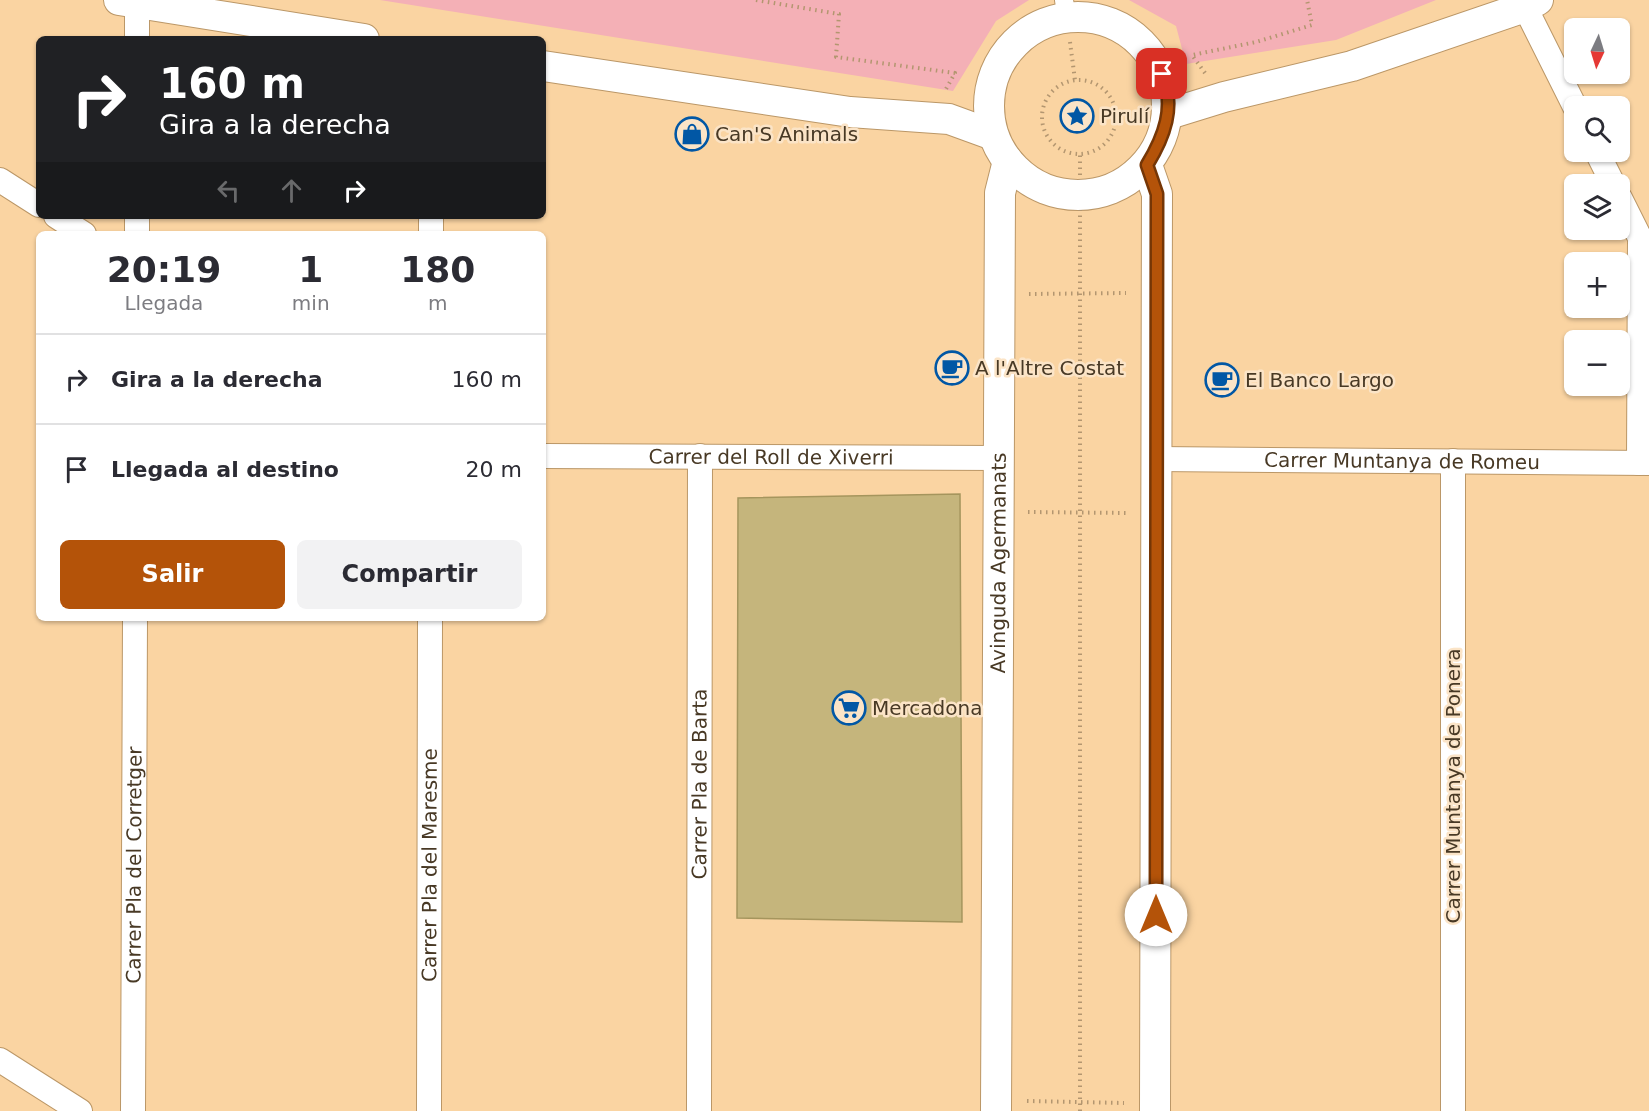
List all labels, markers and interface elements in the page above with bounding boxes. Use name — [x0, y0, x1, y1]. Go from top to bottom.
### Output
north arrow — [1564, 18, 1630, 84]
map controls — [1564, 18, 1630, 396]
pin — [1136, 48, 1187, 99]
icon: arrive — [1145, 57, 1178, 90]
text: 160 m — [159, 59, 305, 108]
icon: right — [60, 60, 138, 138]
button: search — [1564, 96, 1630, 162]
place icon: Pirulí — [1059, 98, 1095, 134]
place label: Pirulí — [1100, 104, 1151, 128]
text: Gira a la derecha — [159, 109, 391, 140]
shop icon: Can'S Animals — [674, 116, 710, 152]
place label: Can'S Animals — [715, 122, 858, 146]
icon: left — [212, 174, 245, 207]
icon: ahead — [275, 174, 308, 207]
icon: right — [338, 174, 371, 207]
button: layers — [1564, 174, 1630, 240]
text: 20:19 — [107, 249, 221, 290]
text: 1 — [298, 249, 323, 290]
text: 180 — [400, 249, 475, 290]
button: + — [1564, 252, 1630, 318]
text: Llegada — [124, 291, 203, 315]
text: min — [292, 291, 330, 315]
text: m — [428, 291, 448, 315]
button: − — [1564, 330, 1630, 396]
cafe icon: A l'Altre Costat — [934, 350, 970, 386]
place label: A l'Altre Costat — [975, 356, 1124, 380]
cafe icon: El Banco Largo — [1204, 362, 1240, 398]
icon: right — [60, 363, 93, 396]
text: Gira a la derecha — [111, 367, 323, 392]
text: 160 m — [452, 367, 522, 392]
place label: El Banco Largo — [1245, 368, 1394, 392]
street label: Carrer del Roll de Xiverri — [648, 444, 894, 470]
street label: Carrer Muntanya de Romeu — [1264, 448, 1540, 474]
icon: arrive — [60, 453, 93, 486]
street label: Avinguda Agermanats — [986, 453, 1011, 673]
text: Llegada al destino — [111, 457, 339, 482]
text: 20 m — [466, 457, 522, 482]
button: Salir — [60, 540, 285, 609]
button: Compartir — [297, 540, 522, 609]
street label: Carrer Muntanya de Ponera — [1441, 649, 1465, 924]
street label: Carrer Pla de Barta — [687, 689, 712, 879]
supermarket icon: Mercadona — [831, 690, 867, 726]
place label: Mercadona — [872, 696, 982, 720]
street label: Carrer Pla del Corretger — [122, 746, 146, 984]
street label: Carrer Pla del Maresme — [417, 748, 442, 982]
position arrow — [1124, 883, 1188, 947]

